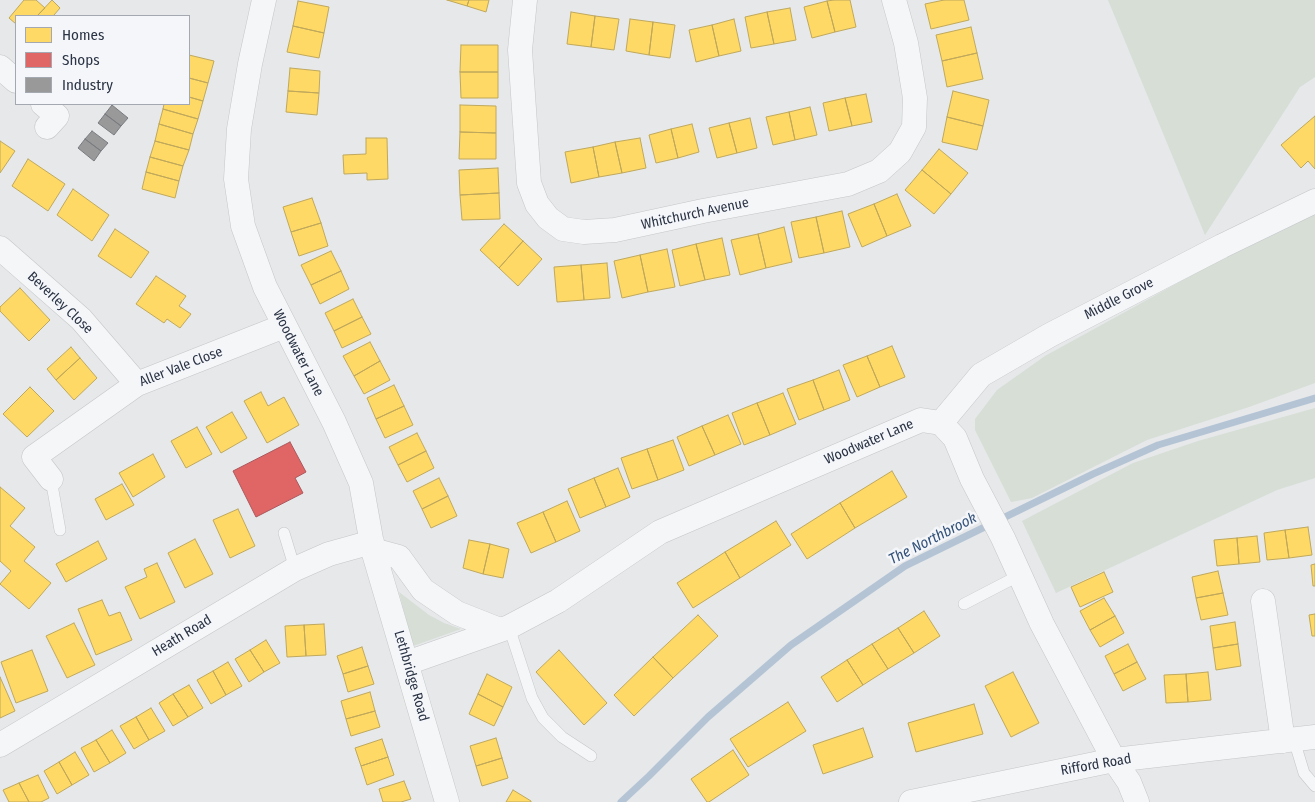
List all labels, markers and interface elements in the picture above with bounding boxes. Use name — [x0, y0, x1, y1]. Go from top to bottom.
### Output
legend — [15, 15, 190, 105]
text: Homes — [62, 26, 104, 44]
text: Shops — [62, 51, 100, 69]
text: Industry — [62, 76, 113, 94]
street label: Whitchurch Avenue — [640, 194, 750, 234]
street label: Beverley Close — [24, 268, 96, 338]
street label: Middle Grove — [1082, 274, 1156, 324]
street label: Woodwater Lane — [269, 307, 327, 399]
street label: Aller Vale Close — [137, 343, 225, 391]
street label: Woodwater Lane — [822, 416, 916, 468]
water label: The Northbrook — [886, 509, 980, 569]
street label: Heath Road — [149, 612, 215, 660]
street label: Lethbridge Road — [390, 629, 432, 723]
street label: Rifford Road — [1059, 751, 1133, 779]

